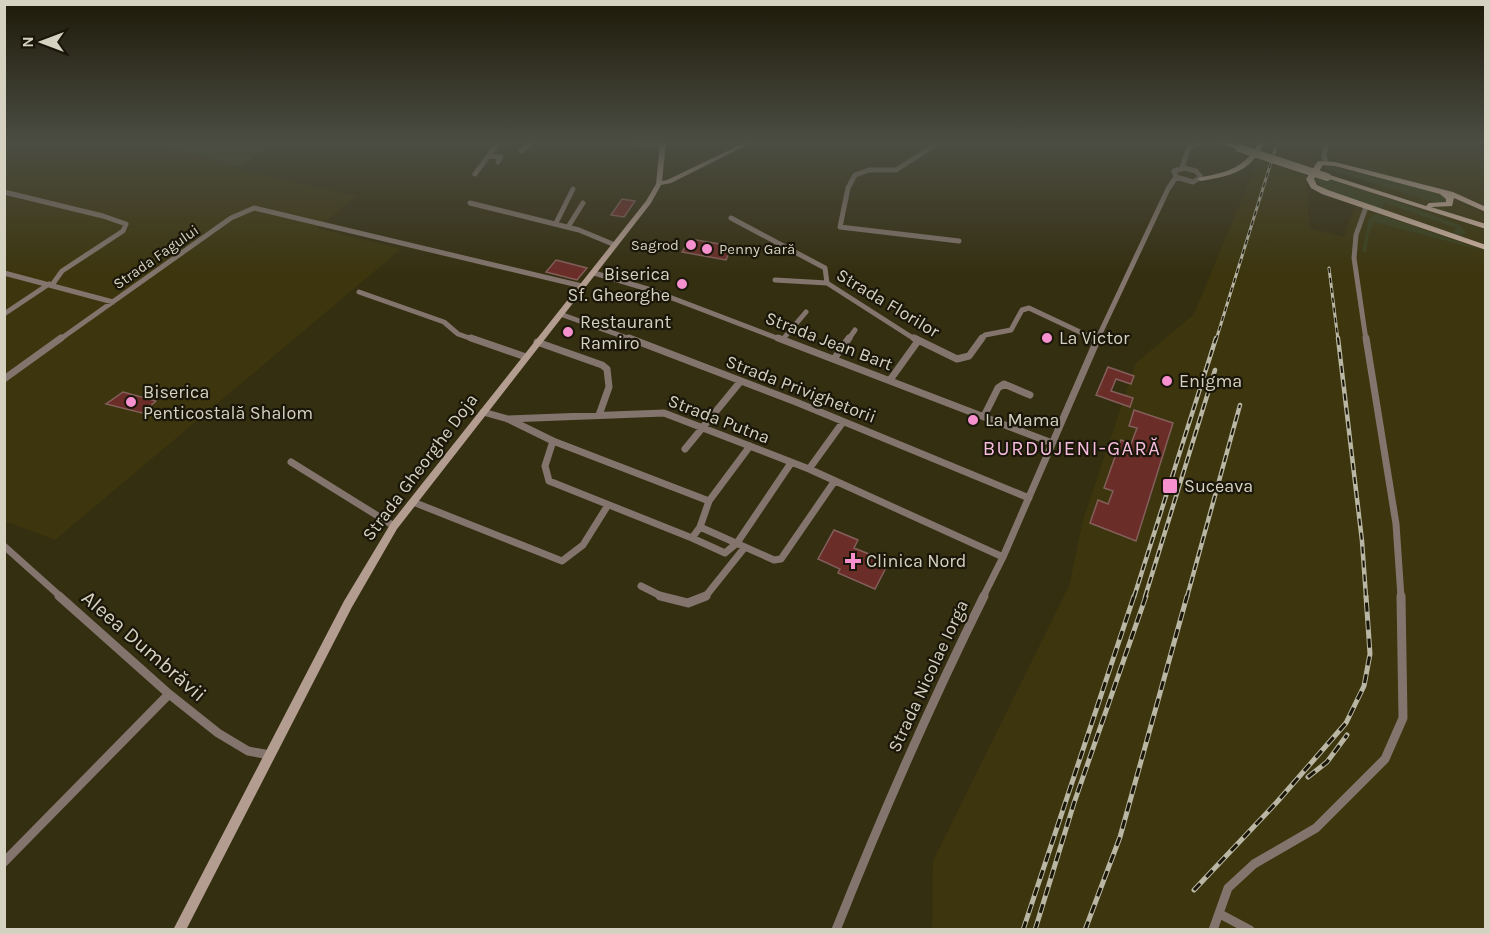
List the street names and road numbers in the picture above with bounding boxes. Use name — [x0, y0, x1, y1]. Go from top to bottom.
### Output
street label: Strada Fagului — [110, 221, 202, 293]
street label: Strada Florilor — [832, 264, 944, 343]
street label: Strada Jean Bart — [762, 307, 896, 376]
street label: Strada Privighetorii — [723, 350, 879, 428]
street label: Strada Gheorghe Doja — [358, 389, 482, 545]
street label: Strada Putna — [665, 389, 773, 449]
street label: Aleea Dumbrăvii — [77, 585, 211, 707]
street label: Strada Nicolae Iorga — [883, 596, 973, 756]

